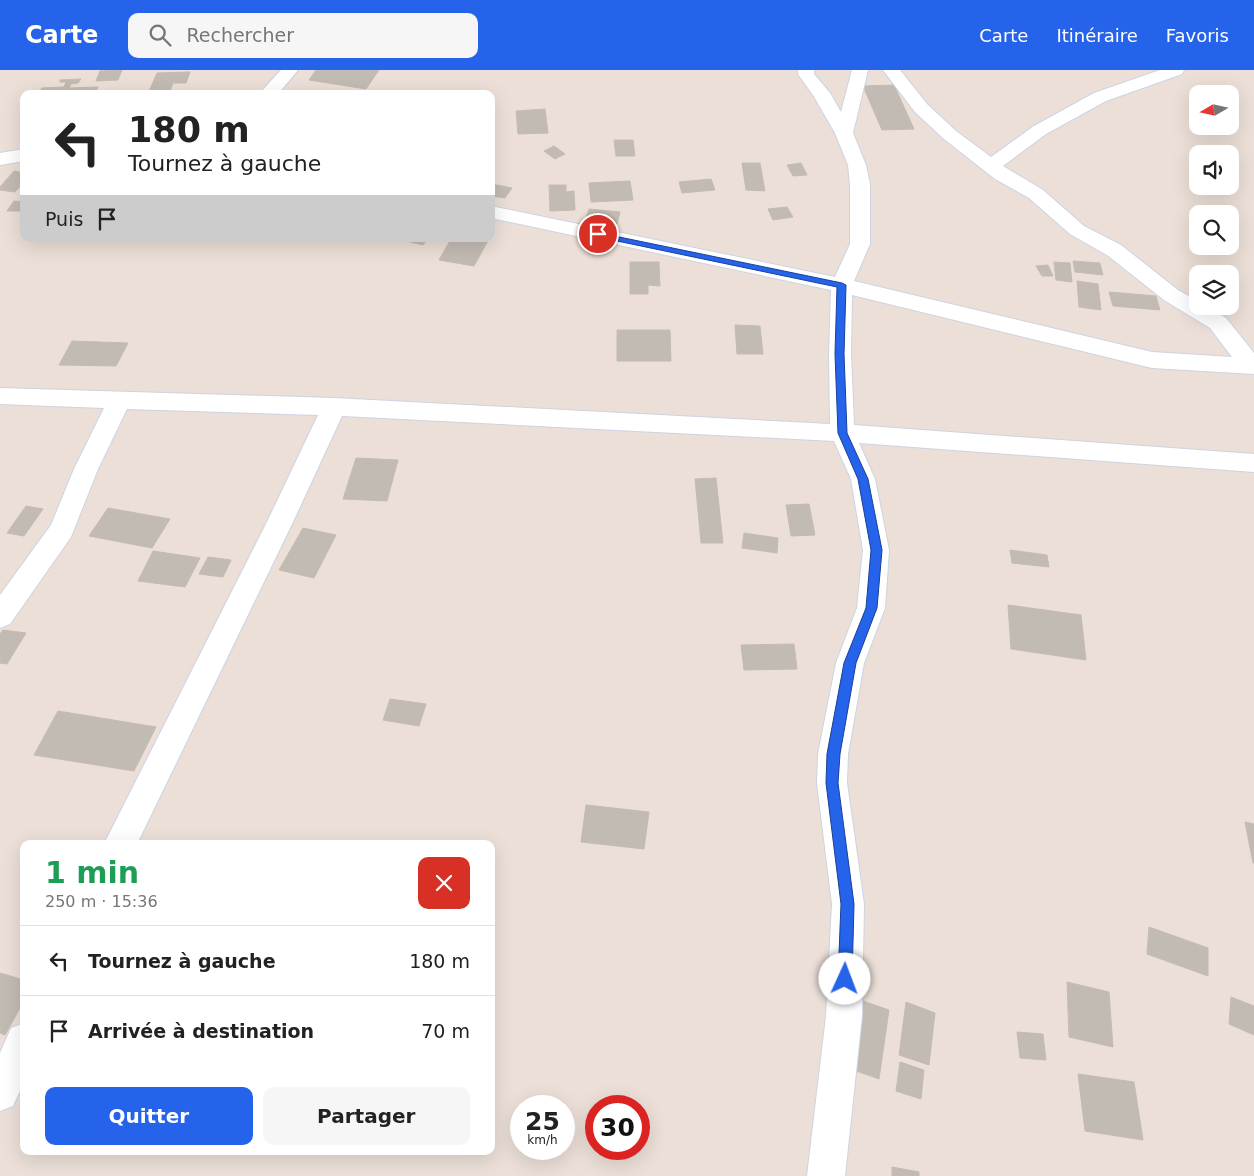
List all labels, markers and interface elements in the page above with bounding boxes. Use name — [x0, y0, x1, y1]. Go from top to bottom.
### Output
search box — [128, 13, 478, 58]
text: Carte — [25, 21, 98, 49]
icon: search — [146, 21, 174, 49]
text: Rechercher — [186, 24, 294, 46]
text: Carte — [979, 25, 1028, 46]
text: Itinéraire — [1056, 25, 1138, 46]
text: Favoris — [1166, 25, 1229, 46]
north arrow — [1189, 85, 1239, 135]
map controls — [1189, 85, 1239, 315]
icon: left — [45, 110, 110, 175]
text: 180 m — [128, 110, 250, 150]
button: sound — [1189, 145, 1239, 195]
text: Tournez à gauche — [128, 151, 321, 176]
icon: arrive — [93, 205, 121, 233]
button: search — [1189, 205, 1239, 255]
text: Puis — [45, 208, 83, 230]
pin — [577, 213, 619, 255]
icon: arrive — [584, 220, 612, 248]
button: layers — [1189, 265, 1239, 315]
text: 1 min — [45, 855, 139, 890]
button: close — [418, 857, 470, 909]
text: 250 m · 15:36 — [45, 892, 158, 911]
icon: left — [45, 947, 73, 975]
text: Tournez à gauche — [88, 950, 276, 972]
text: 180 m — [409, 950, 470, 972]
position arrow — [818, 952, 870, 1004]
icon: arrive — [45, 1017, 73, 1045]
text: Arrivée à destination — [88, 1020, 314, 1042]
text: 70 m — [421, 1020, 470, 1042]
button: Quitter — [45, 1087, 253, 1145]
button: Partager — [263, 1087, 470, 1145]
speed limit sign: 30 — [585, 1095, 650, 1160]
text: 25 — [525, 1107, 560, 1136]
text: km/h — [527, 1133, 558, 1147]

